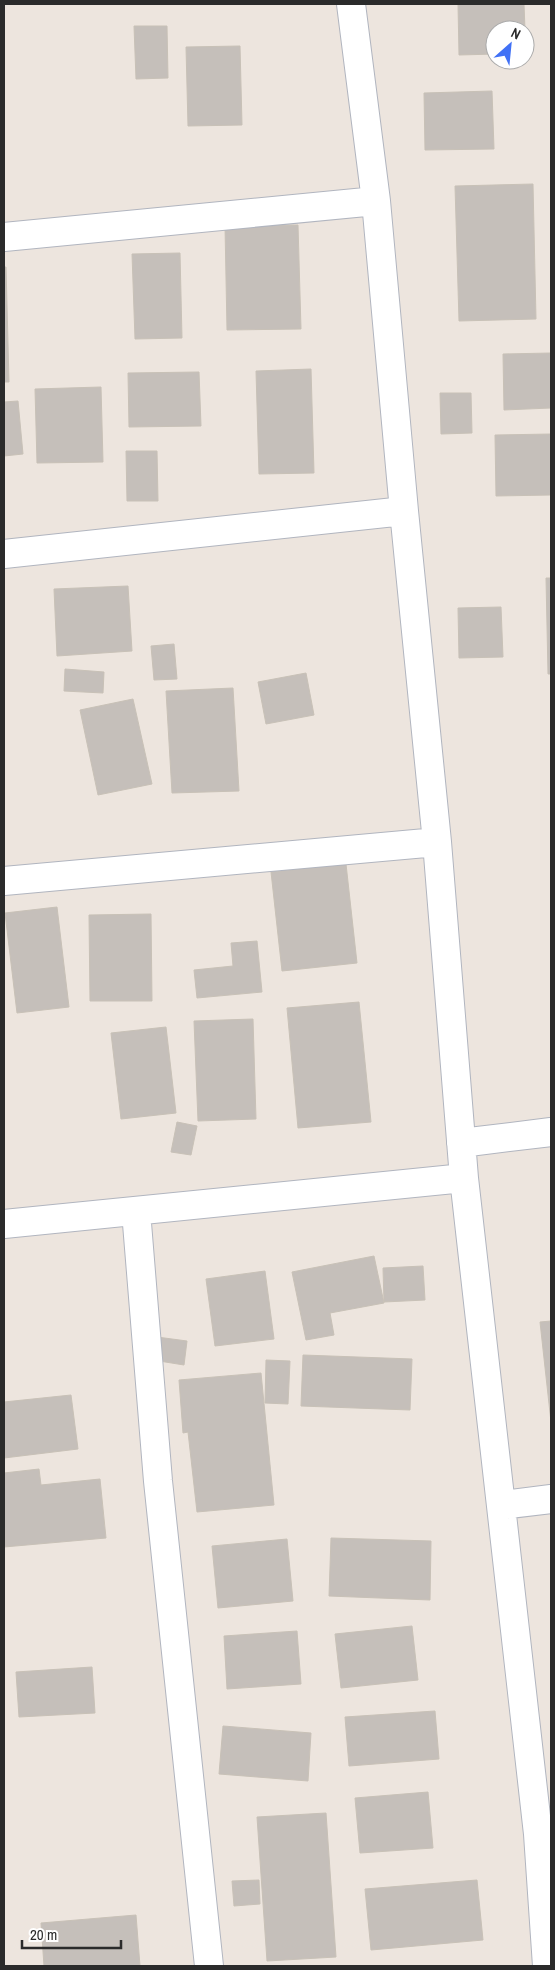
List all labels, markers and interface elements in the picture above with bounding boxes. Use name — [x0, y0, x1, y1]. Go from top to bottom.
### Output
north arrow — [485, 20, 535, 70]
text: N — [508, 24, 524, 43]
scale bar — [22, 1918, 121, 1950]
text: 20 m — [30, 1924, 57, 1945]

